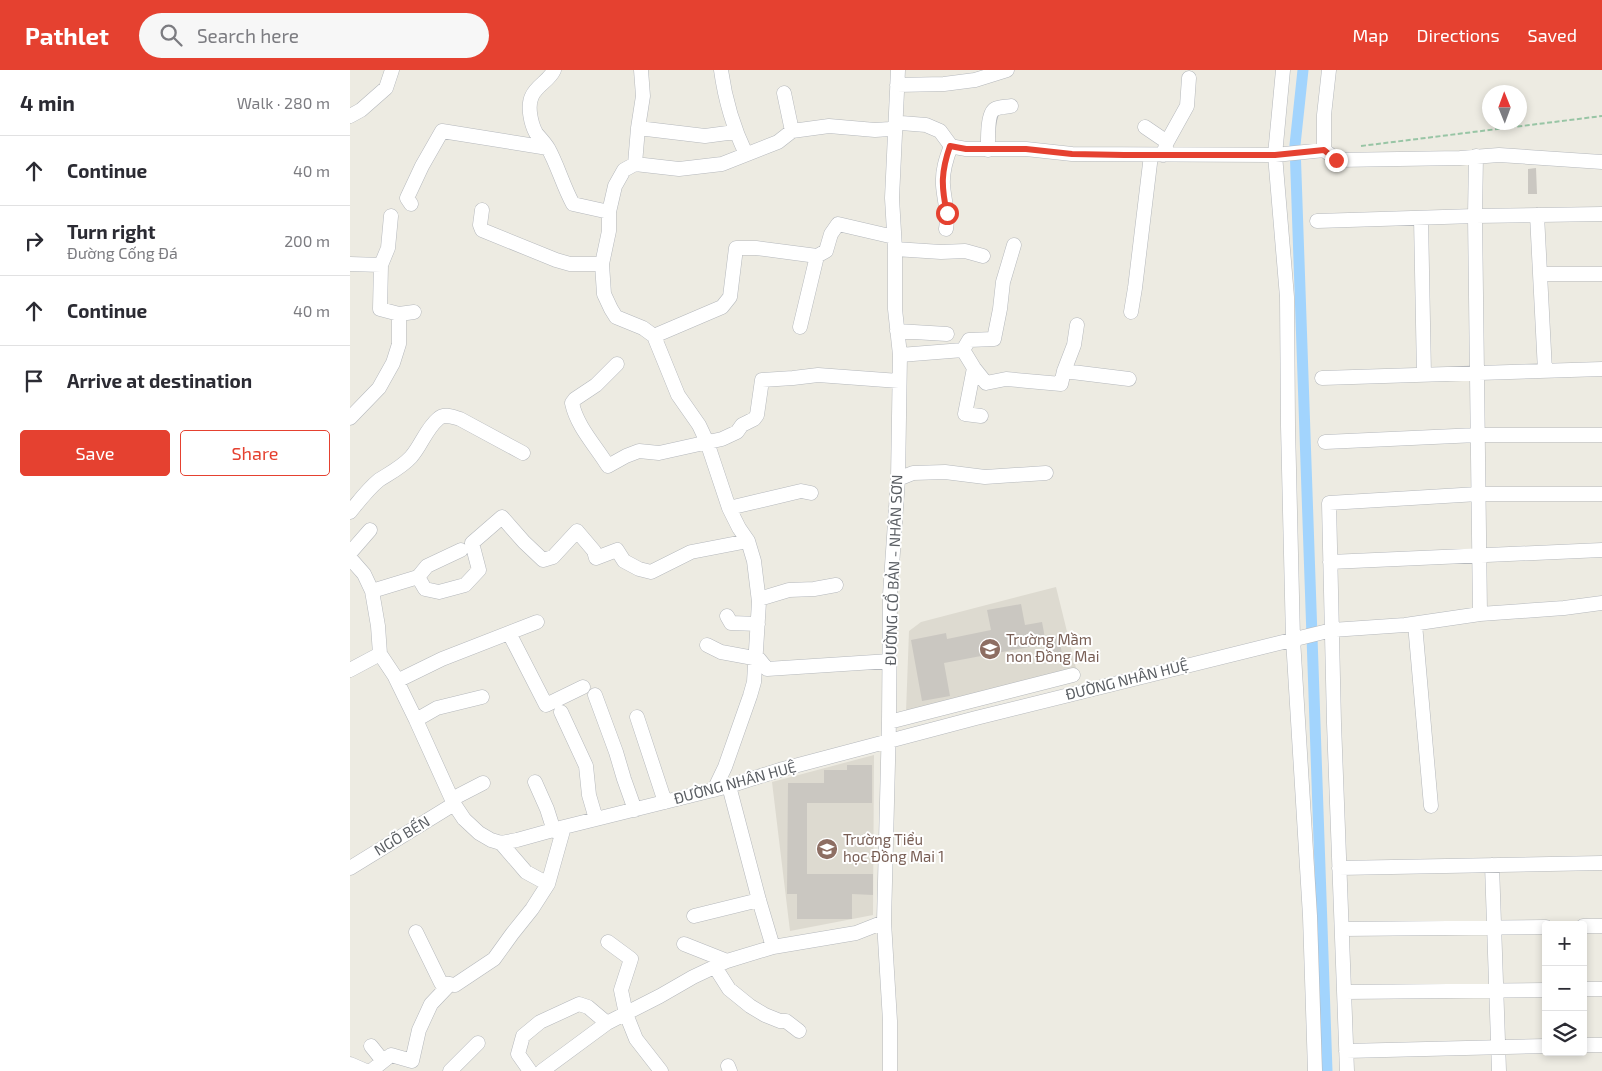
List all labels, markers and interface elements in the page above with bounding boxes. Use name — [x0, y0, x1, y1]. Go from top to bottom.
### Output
search box — [139, 13, 489, 58]
text: Pathlet — [25, 21, 109, 50]
icon: search — [157, 21, 185, 49]
text: Search here — [197, 24, 299, 47]
text: Map — [1352, 24, 1389, 46]
text: Directions — [1417, 24, 1500, 46]
text: Saved — [1528, 24, 1577, 46]
north arrow — [1482, 85, 1527, 130]
text: 4 min — [20, 90, 75, 115]
text: Walk · 280 m — [237, 93, 330, 112]
route end — [1325, 149, 1348, 172]
icon: ahead — [20, 157, 48, 185]
text: Continue — [67, 159, 147, 182]
text: 40 m — [293, 161, 330, 180]
route start — [936, 202, 959, 225]
text: Turn right — [67, 220, 155, 243]
icon: right — [20, 227, 48, 255]
text: 200 m — [284, 231, 330, 250]
text: Đường Cống Đá — [67, 243, 178, 262]
icon: ahead — [20, 297, 48, 325]
text: Continue — [67, 299, 147, 322]
text: 40 m — [293, 301, 330, 320]
icon: arrive — [20, 367, 48, 395]
text: Arrive at destination — [67, 369, 252, 392]
button: Save — [20, 430, 170, 476]
button: Share — [180, 430, 330, 476]
street label: ĐƯỜNG CỔ BẢN - NHÂN SƠN — [879, 474, 905, 666]
place label: Trường Mầm non Đồng Mai — [1006, 630, 1099, 665]
school or university icon: Trường Mầm non Đồng Mai — [978, 637, 1002, 661]
street label: ĐƯỜNG NHÂN HUỆ — [1063, 655, 1190, 703]
street label: ĐƯỜNG NHÂN HUỆ — [672, 757, 798, 807]
street label: NGÕ BẾN — [369, 810, 433, 859]
place label: Trường Tiểu học Đồng Mai 1 — [843, 830, 944, 865]
school or university icon: Trường Tiểu học Đồng Mai 1 — [815, 837, 839, 861]
map controls — [1542, 921, 1587, 1056]
button: + — [1542, 921, 1587, 966]
button: − — [1542, 966, 1587, 1011]
button: layers — [1542, 1011, 1587, 1056]

